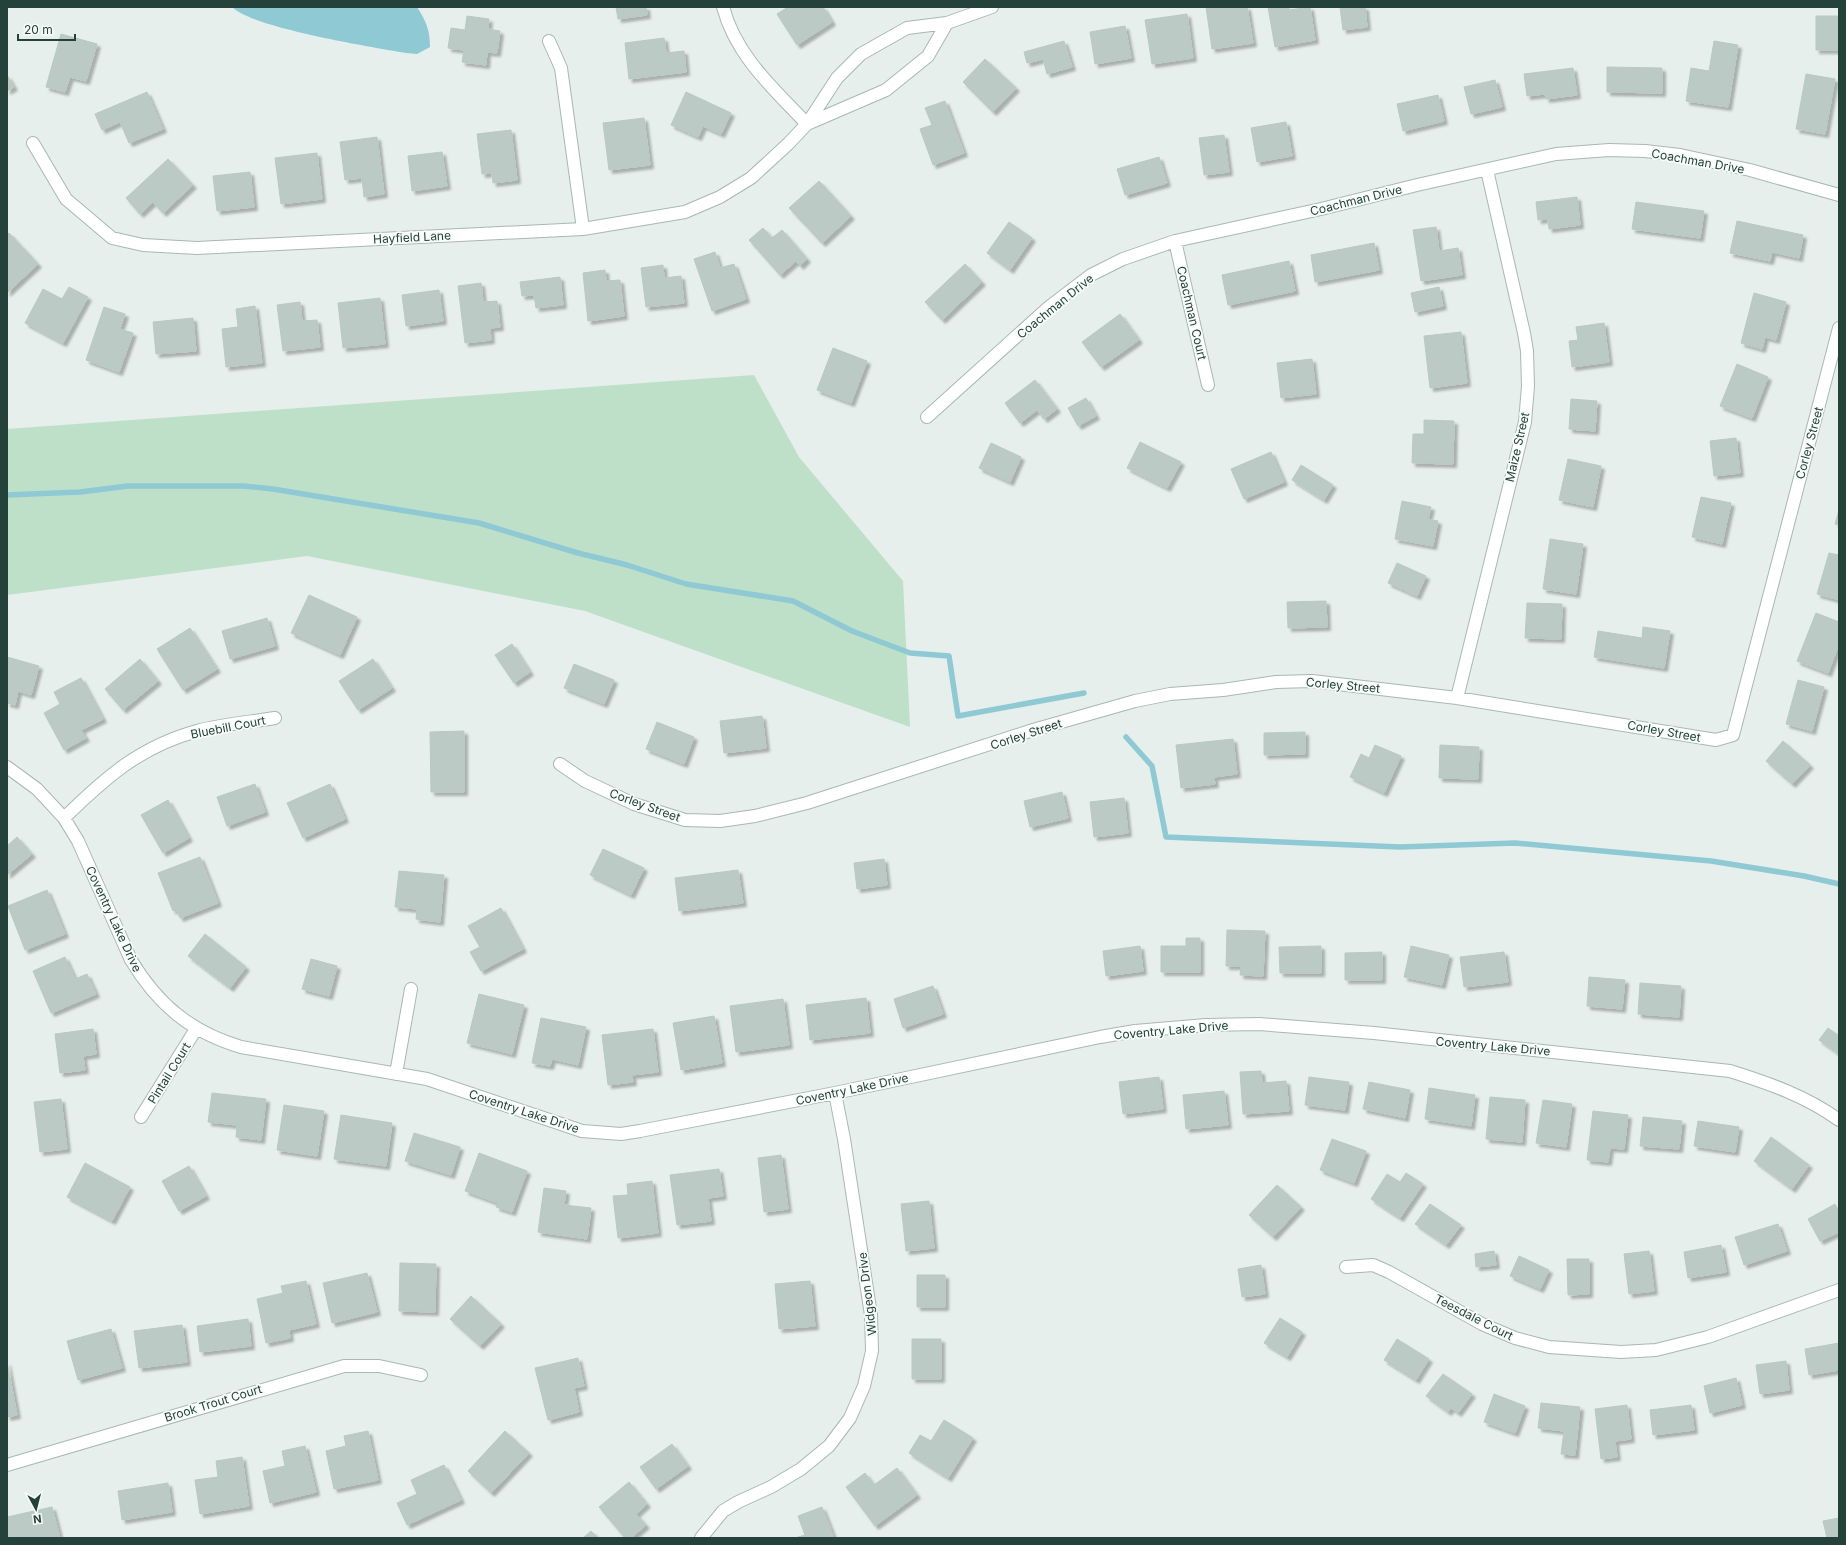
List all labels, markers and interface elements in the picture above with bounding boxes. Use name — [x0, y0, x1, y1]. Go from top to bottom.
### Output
scale bar — [18, 16, 75, 42]
text: 20 m — [24, 22, 53, 37]
street label: Coachman Drive — [1650, 145, 1746, 177]
street label: Coachman Drive — [1308, 181, 1404, 219]
street label: Hayfield Lane — [373, 227, 451, 247]
street label: Coachman Court — [1174, 264, 1210, 362]
street label: Coachman Drive — [1014, 271, 1096, 341]
street label: Corley Street — [1792, 405, 1826, 481]
street label: Maize Street — [1502, 411, 1532, 483]
street label: Corley Street — [1305, 674, 1381, 696]
street label: Bluebill Court — [189, 712, 267, 742]
street label: Corley Street — [988, 715, 1064, 753]
street label: Corley Street — [1626, 717, 1702, 745]
street label: Corley Street — [608, 785, 683, 825]
street label: Coventry Lake Drive — [83, 864, 145, 974]
street label: Coventry Lake Drive — [1113, 1018, 1229, 1042]
street label: Coventry Lake Drive — [1435, 1034, 1551, 1058]
street label: Pintail Court — [144, 1040, 194, 1106]
street label: Coventry Lake Drive — [794, 1070, 910, 1108]
street label: Coventry Lake Drive — [467, 1086, 581, 1136]
street label: Widgeon Drive — [854, 1251, 880, 1337]
street label: Teesdale Court — [1432, 1291, 1516, 1343]
street label: Brook Trout Court — [162, 1381, 264, 1425]
north arrow — [16, 1489, 56, 1529]
text: N — [32, 1511, 42, 1526]

